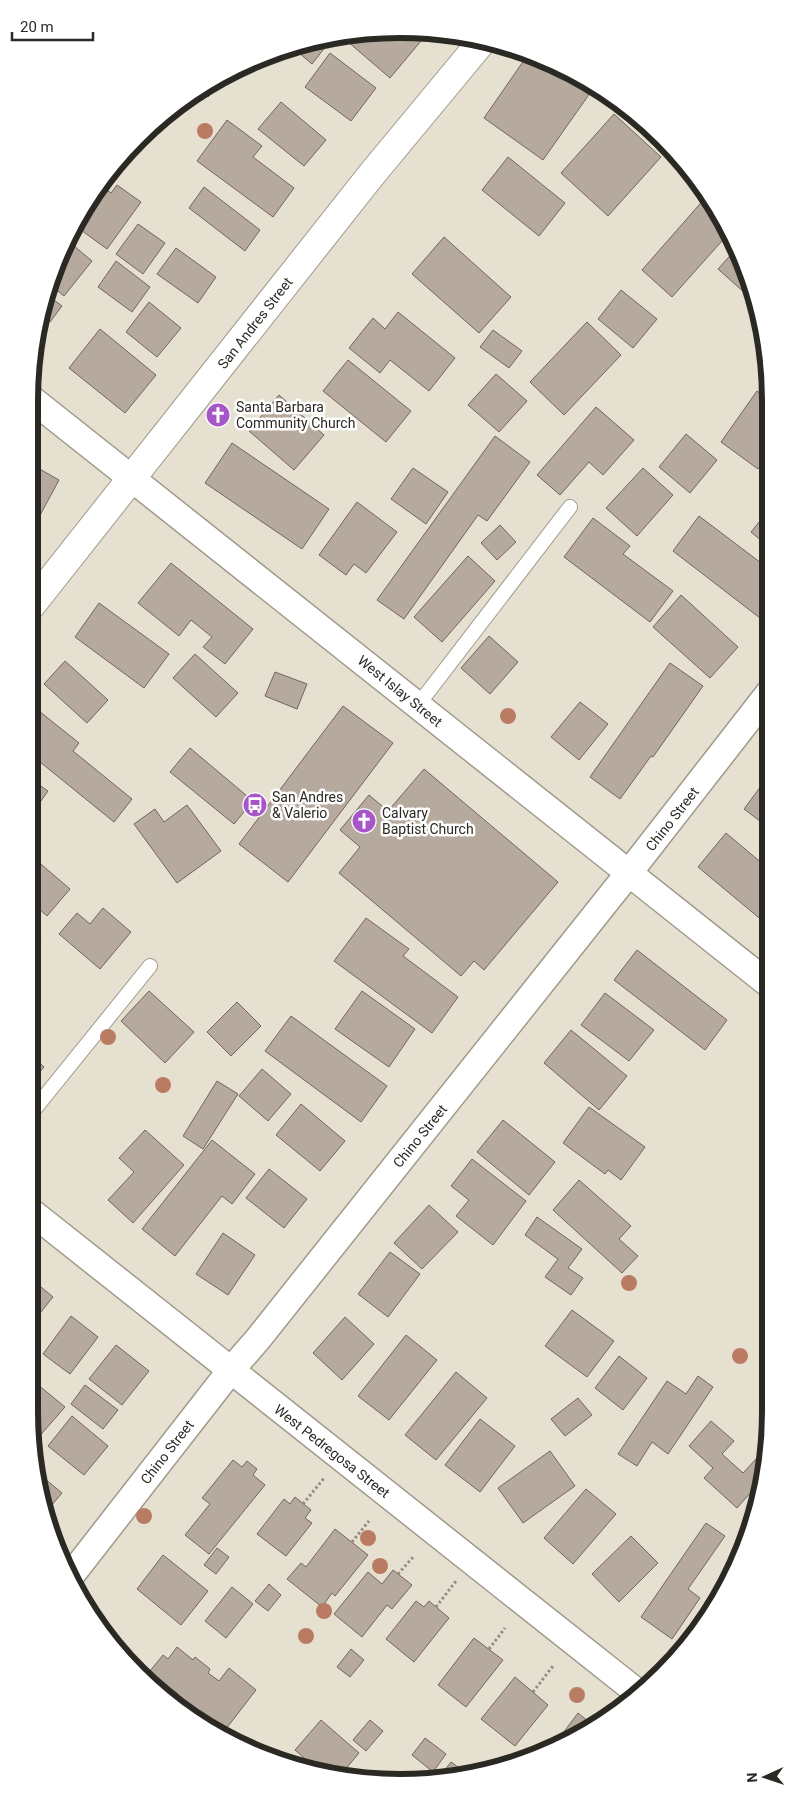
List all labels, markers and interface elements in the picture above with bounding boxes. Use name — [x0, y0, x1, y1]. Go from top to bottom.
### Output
scale bar — [12, 10, 94, 42]
text: 20 m — [20, 18, 54, 36]
street label: San Andres Street — [214, 274, 296, 372]
place label: Santa Barbara Community Church — [236, 399, 355, 431]
church icon: Santa Barbara Community Church — [205, 402, 231, 428]
street label: West Islay Street — [355, 652, 446, 730]
street label: Chino Street — [642, 784, 702, 854]
place label: San Andres & Valerio — [272, 789, 343, 821]
bus stop icon: San Andres & Valerio — [242, 792, 268, 818]
place label: Calvary Baptist Church — [382, 805, 474, 837]
church icon: Calvary Baptist Church — [351, 808, 377, 834]
street label: Chino Street — [390, 1101, 451, 1171]
street label: West Pedregosa Street — [271, 1401, 393, 1501]
street label: Chino Street — [137, 1417, 197, 1487]
north arrow — [740, 1752, 790, 1802]
text: N — [744, 1772, 760, 1783]

